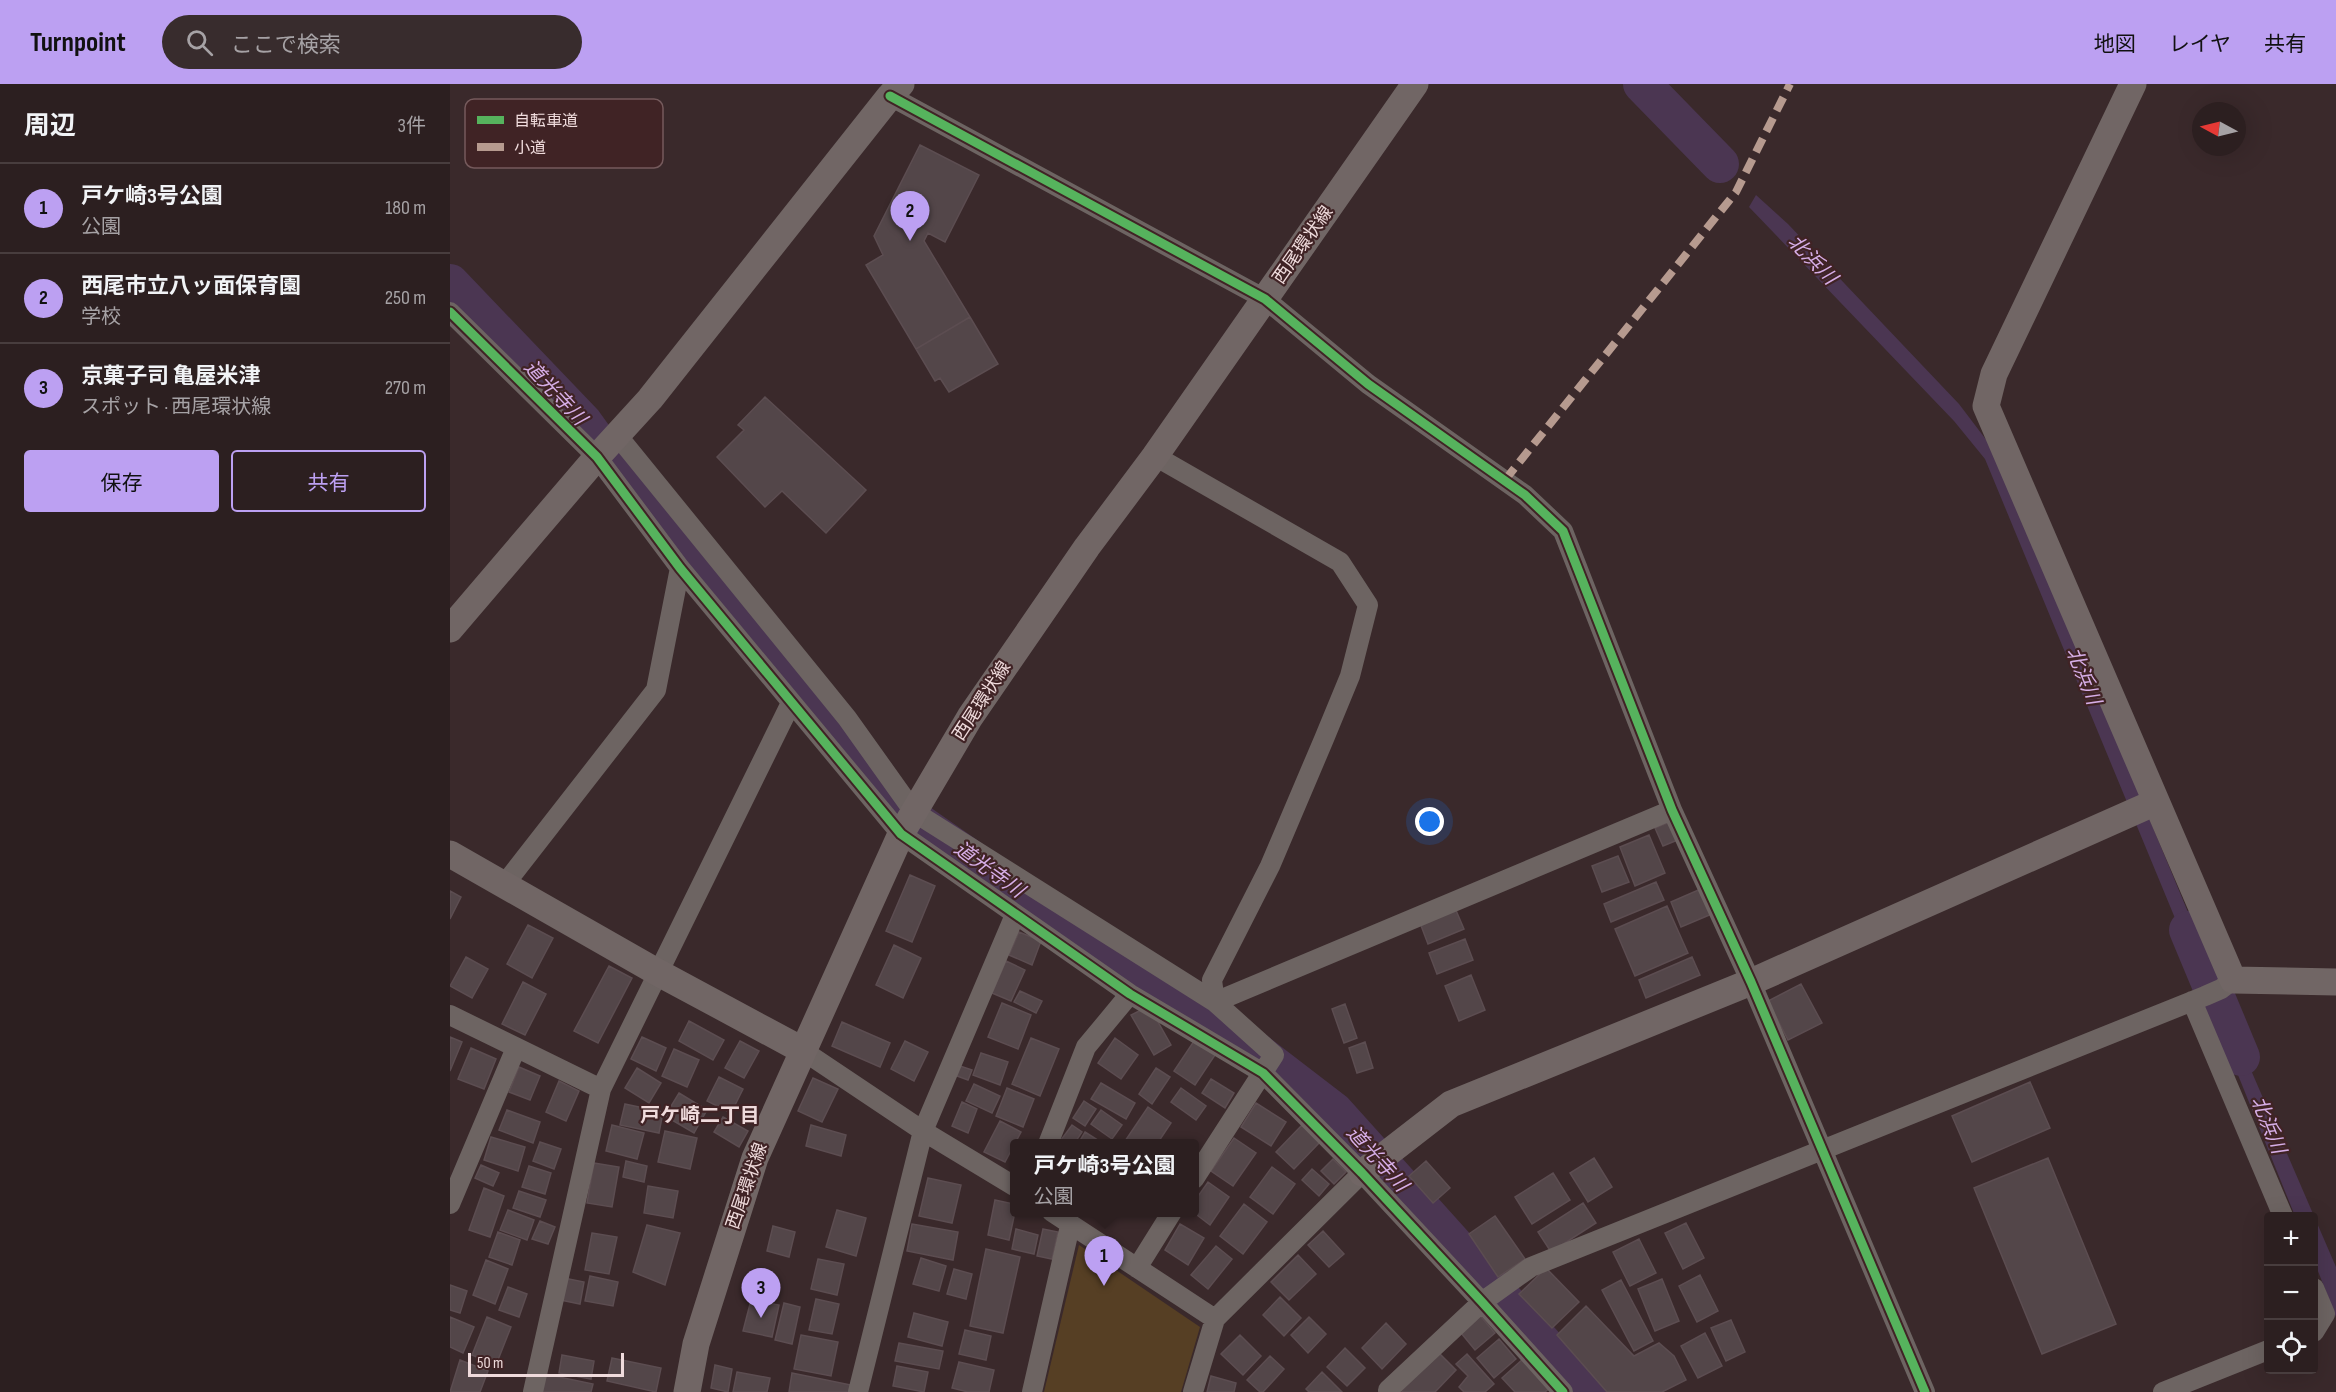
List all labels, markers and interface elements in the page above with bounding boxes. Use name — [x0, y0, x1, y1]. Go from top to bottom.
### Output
search box — [162, 15, 582, 69]
text: Turnpoint — [30, 26, 126, 59]
icon: search — [183, 26, 216, 59]
text: ここで検索 — [231, 32, 341, 59]
text: 地図 — [2094, 32, 2136, 57]
text: レイヤ — [2169, 32, 2231, 57]
text: 共有 — [2264, 32, 2306, 57]
legend — [465, 99, 663, 168]
north arrow — [2192, 102, 2246, 156]
text: 周辺 — [24, 111, 76, 142]
text: 自転車道 — [514, 112, 578, 131]
text: 3件 — [398, 114, 426, 138]
text: 小道 — [514, 139, 546, 158]
text: 戸ケ崎3号公園 — [81, 183, 223, 210]
pin: 2 — [890, 192, 930, 241]
text: 1 — [40, 196, 47, 220]
text: 180 m — [385, 196, 426, 220]
street label: 西尾環状線 — [1269, 202, 1337, 288]
text: 公園 — [81, 215, 121, 239]
water label: 北浜川 — [1783, 230, 1843, 291]
text: 西尾市立八ッ面保育園 — [81, 273, 301, 300]
text: 2 — [39, 286, 48, 310]
text: 250 m — [385, 286, 426, 310]
text: 学校 — [81, 305, 121, 329]
water label: 道光寺川 — [519, 356, 592, 432]
text: 京菓子司 亀屋米津 — [81, 363, 260, 390]
text: 3 — [39, 376, 48, 400]
text: 270 m — [385, 376, 426, 400]
text: スポット · 西尾環状線 — [81, 395, 271, 419]
button: 保存 — [24, 450, 219, 512]
button: 共有 — [231, 450, 426, 512]
water label: 北浜川 — [2061, 644, 2106, 710]
street label: 西尾環状線 — [949, 658, 1015, 744]
your location — [1415, 807, 1444, 836]
water label: 道光寺川 — [950, 837, 1030, 904]
water label: 北浜川 — [2246, 1093, 2291, 1159]
district label: 戸ケ崎二丁目 — [640, 1104, 760, 1128]
water label: 道光寺川 — [1341, 1121, 1414, 1198]
popup — [1010, 1139, 1199, 1217]
street label: 西尾環状線 — [722, 1140, 772, 1232]
text: 戸ケ崎3号公園 — [1034, 1153, 1175, 1180]
text: 公園 — [1034, 1185, 1074, 1209]
map controls — [2264, 1212, 2318, 1374]
button: + — [2264, 1212, 2318, 1266]
pin: 1 — [1084, 1236, 1124, 1286]
button: − — [2264, 1266, 2318, 1320]
pin: 3 — [742, 1268, 780, 1318]
button: locate — [2264, 1320, 2318, 1374]
scale bar — [468, 1350, 624, 1378]
text: 50 m — [477, 1354, 503, 1373]

